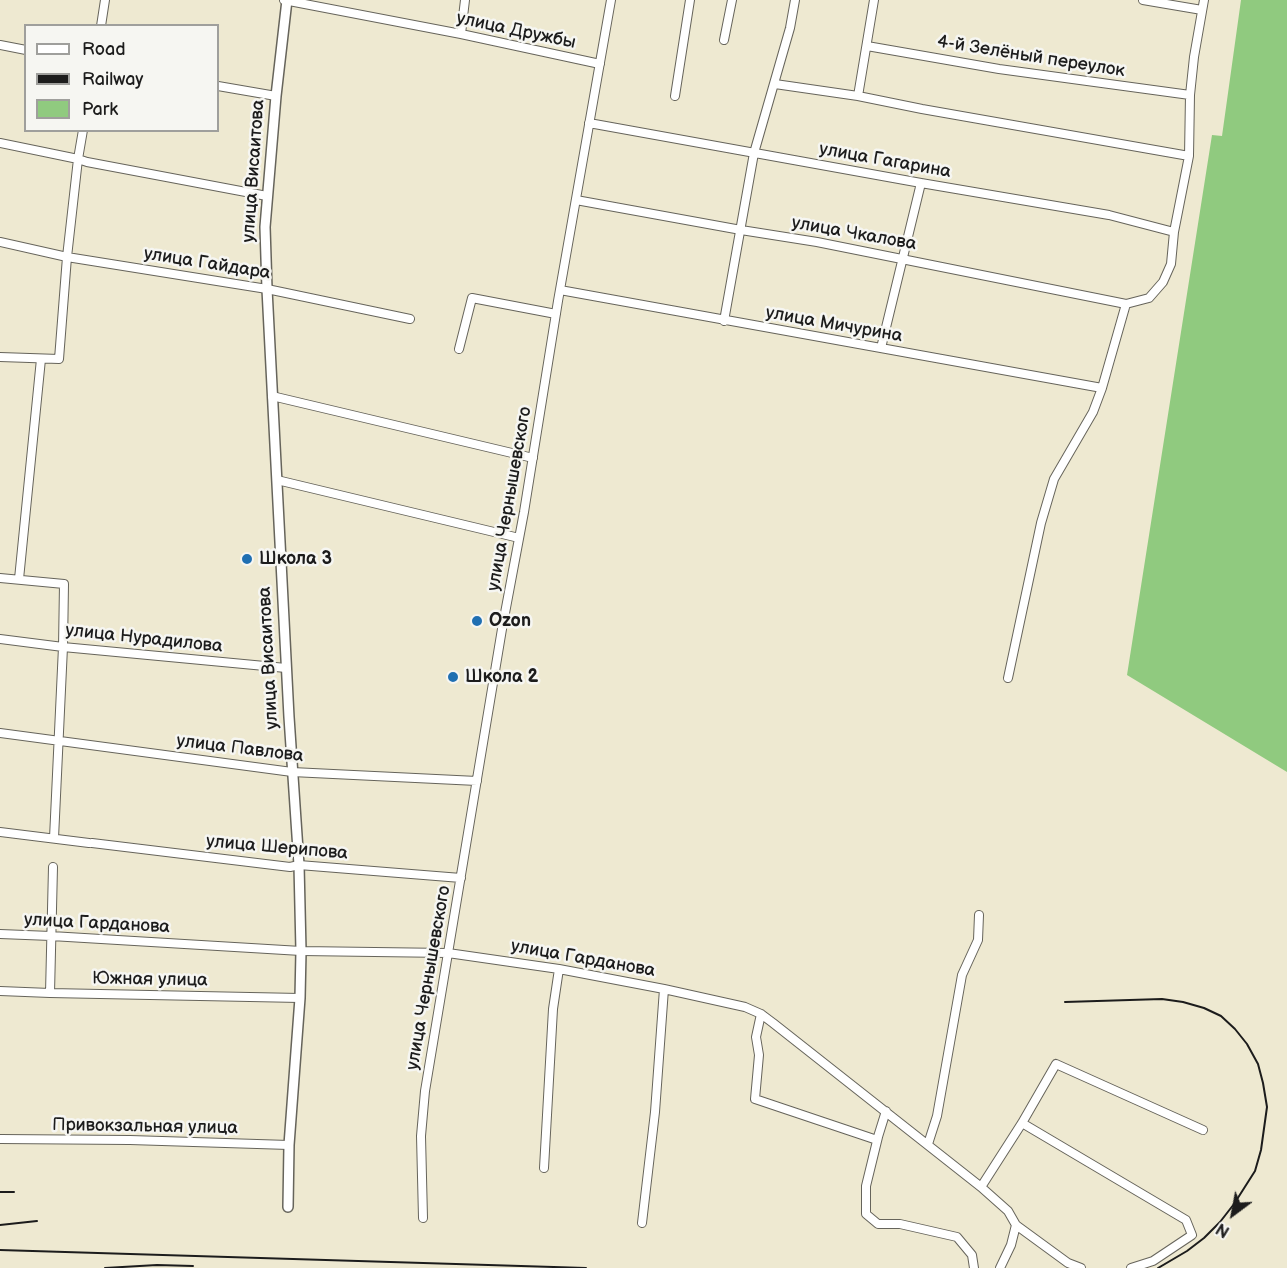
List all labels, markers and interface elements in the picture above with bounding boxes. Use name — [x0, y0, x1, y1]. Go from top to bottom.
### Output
street label: улица Дружбы — [454, 8, 578, 54]
legend — [24, 24, 219, 132]
street label: 4-й Зелёный переулок — [936, 31, 1126, 83]
text: Road — [82, 39, 126, 60]
text: Railway — [82, 69, 144, 90]
text: Park — [82, 99, 118, 120]
street label: улица Висаитова — [238, 99, 270, 243]
street label: улица Гагарина — [817, 139, 953, 183]
street label: улица Чкалова — [790, 212, 918, 256]
street label: улица Гайдара — [142, 243, 272, 285]
street label: улица Мичурина — [764, 302, 904, 348]
street label: улица Чернышевского — [483, 405, 537, 593]
place label: Школа 3 — [259, 548, 332, 570]
marker: Школа 3 — [240, 552, 254, 566]
street label: улица Висаитова — [254, 586, 284, 730]
place label: Ozon — [489, 610, 531, 632]
marker: Ozon — [470, 614, 484, 628]
street label: улица Нурадилова — [64, 620, 224, 658]
place label: Школа 2 — [465, 666, 538, 688]
marker: Школа 2 — [446, 670, 460, 684]
street label: улица Павлова — [175, 730, 305, 768]
street label: улица Шерипова — [205, 831, 349, 865]
street label: улица Чернышевского — [402, 884, 456, 1072]
street label: улица Гарданова — [23, 909, 171, 939]
street label: улица Гарданова — [509, 936, 657, 982]
street label: Южная улица — [92, 968, 208, 992]
street label: Привокзальная улица — [52, 1115, 238, 1139]
north arrow — [1203, 1184, 1263, 1244]
text: N — [1213, 1218, 1233, 1241]

